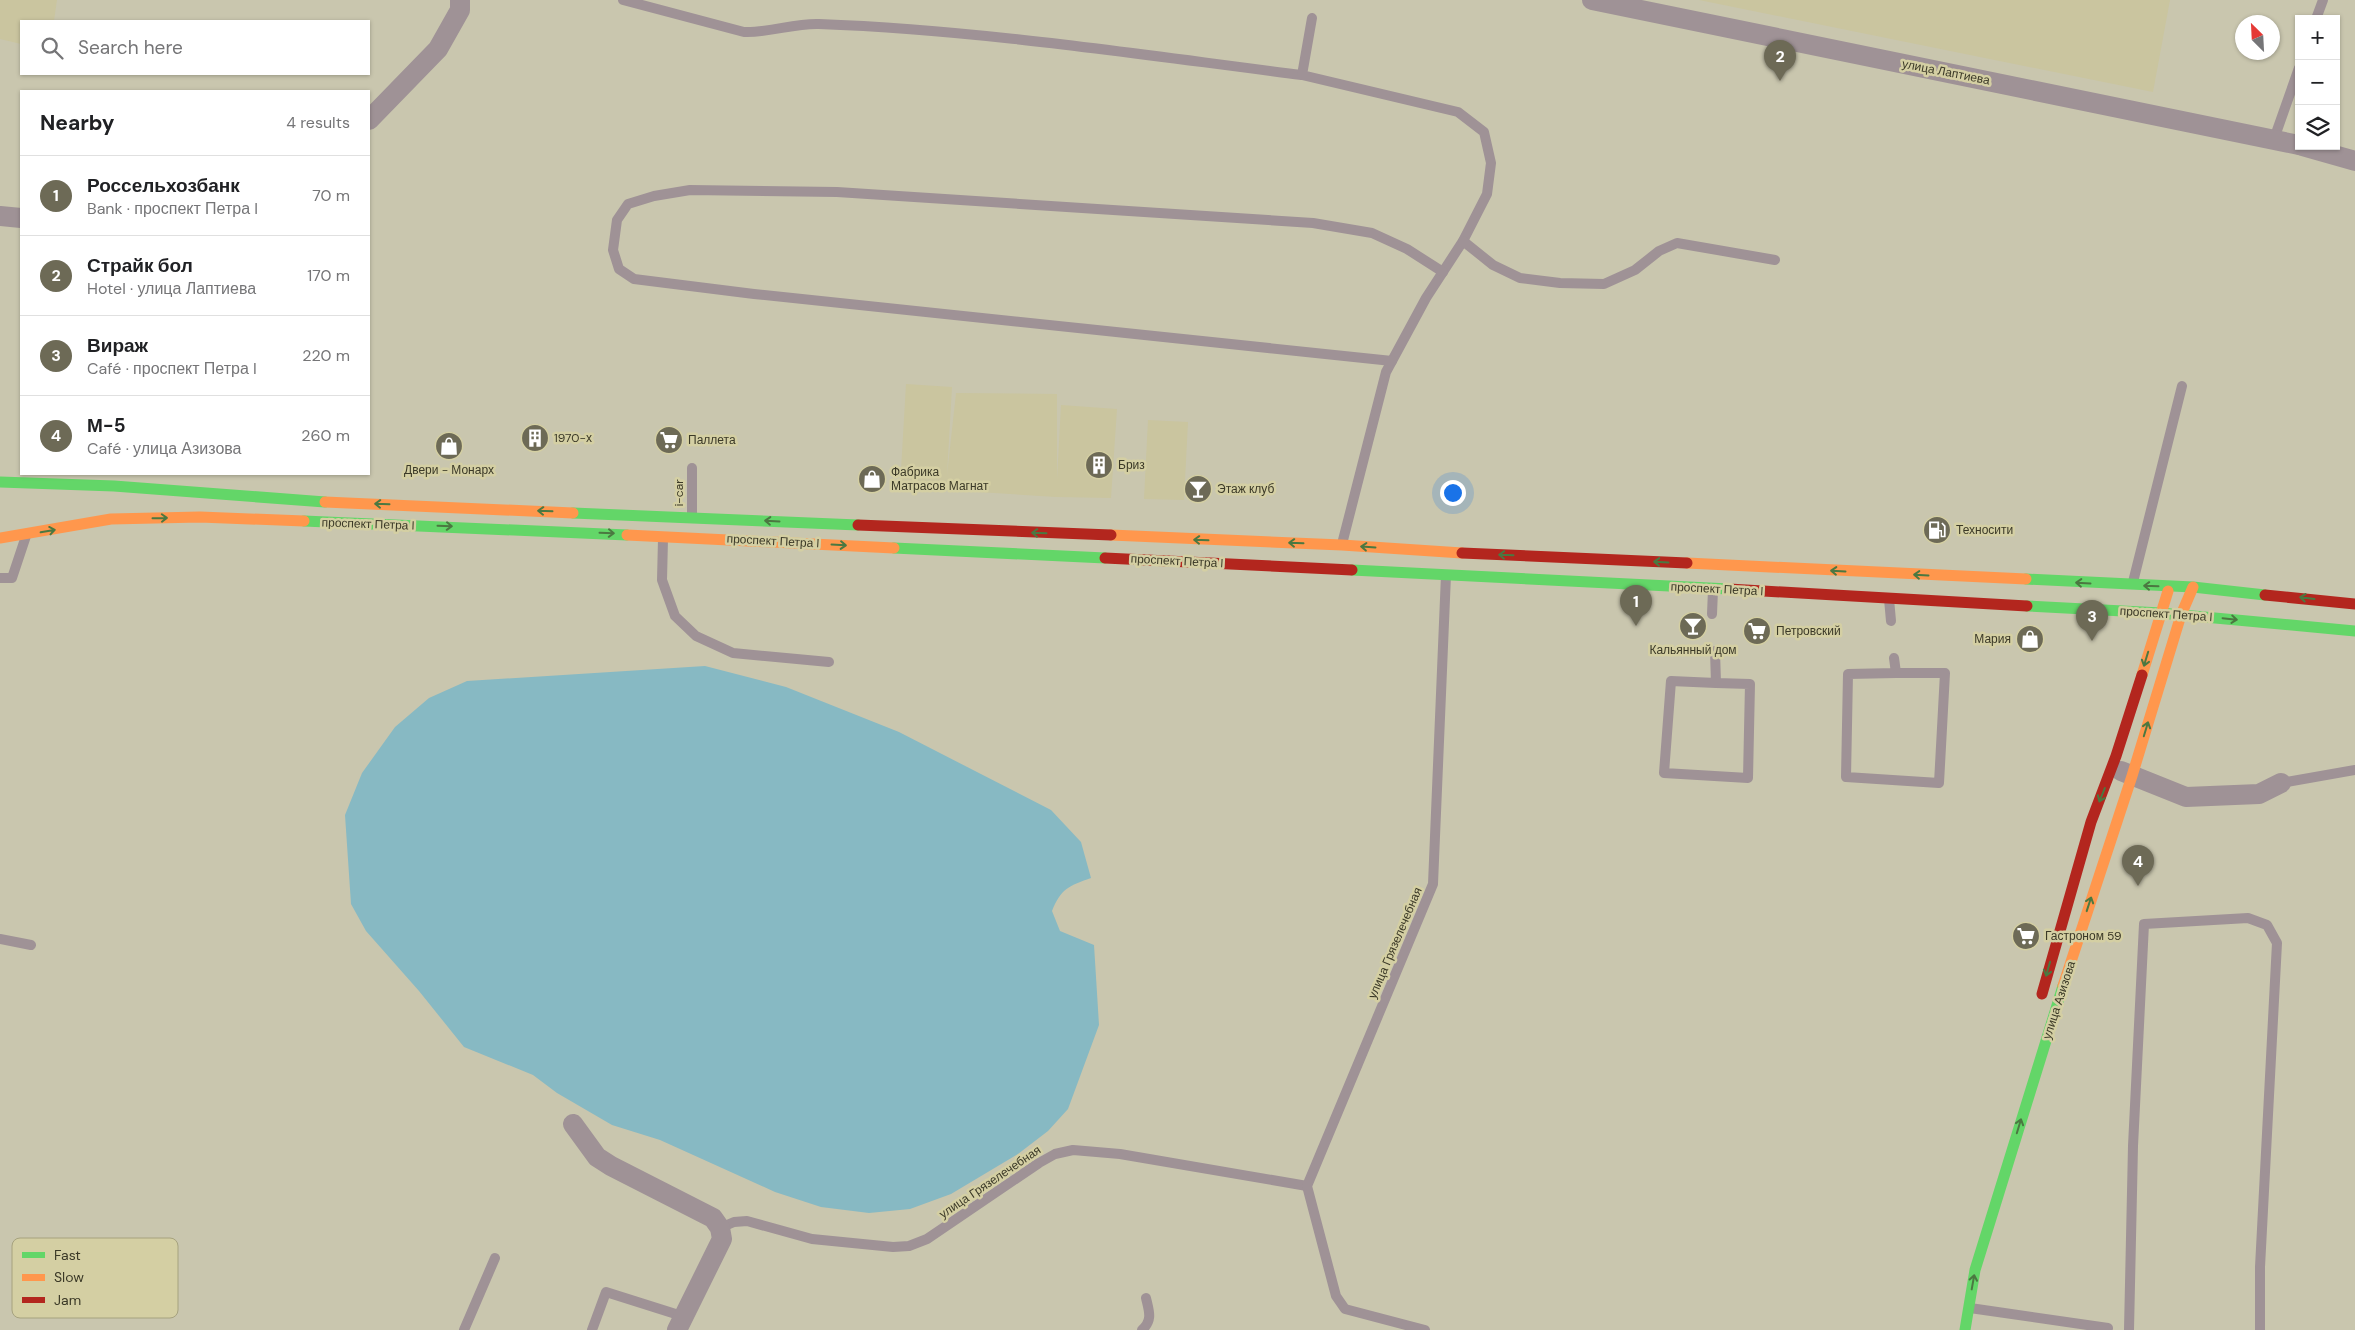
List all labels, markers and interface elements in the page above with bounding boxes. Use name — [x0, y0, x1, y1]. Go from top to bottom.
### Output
north arrow — [2235, 15, 2280, 60]
map controls — [2295, 15, 2340, 150]
button: + — [2295, 15, 2340, 60]
search box — [20, 20, 370, 75]
icon: search — [38, 34, 66, 62]
text: Search here — [78, 35, 183, 60]
pin: 2 — [1764, 40, 1796, 81]
street label: улица Лаптиева — [1901, 56, 1992, 88]
button: − — [2295, 60, 2340, 105]
button: layers — [2295, 105, 2340, 150]
text: Nearby — [40, 109, 114, 137]
text: 4 results — [286, 112, 350, 133]
text: Россельхозбанк — [87, 173, 240, 198]
text: 1 — [53, 185, 59, 206]
text: 70 m — [312, 185, 350, 206]
text: Bank · проспект Петра I — [87, 198, 258, 219]
text: Страйк бол — [87, 253, 193, 278]
text: 2 — [51, 265, 61, 286]
text: 170 m — [307, 265, 350, 286]
text: Hotel · улица Лаптиева — [87, 278, 256, 299]
text: Вираж — [87, 333, 148, 358]
text: 3 — [51, 345, 61, 366]
text: 220 m — [302, 345, 350, 366]
text: Café · проспект Петра I — [87, 358, 257, 379]
text: М-5 — [87, 413, 126, 438]
building icon: 1970-х — [520, 423, 550, 453]
text: 4 — [51, 425, 61, 446]
text: 260 m — [301, 425, 350, 446]
supermarket icon: Паллета — [654, 425, 684, 455]
place label: 1970-х — [554, 430, 592, 446]
shop icon: Двери - Монарх — [434, 431, 464, 461]
place label: Паллета — [688, 432, 736, 448]
text: Café · улица Азизова — [87, 438, 242, 459]
building icon: Бриз — [1084, 450, 1114, 480]
place label: Бриз — [1118, 457, 1145, 473]
place label: Двери - Монарх — [404, 462, 494, 478]
shop icon: Фабрика Матрасов Магнат — [857, 464, 887, 494]
place label: Фабрика Матрасов Магнат — [891, 464, 989, 494]
bar icon: Этаж клуб — [1183, 474, 1213, 504]
street label: i-car — [671, 479, 687, 507]
your location — [1440, 480, 1466, 506]
place label: Этаж клуб — [1217, 481, 1274, 497]
one-way arrow — [374, 500, 390, 509]
one-way arrow — [537, 506, 553, 515]
one-way arrow — [151, 513, 167, 523]
street label: проспект Петра I — [321, 514, 415, 534]
fuel station icon: Техносити — [1922, 515, 1952, 545]
one-way arrow — [764, 517, 780, 526]
one-way arrow — [436, 522, 452, 531]
place label: Техносити — [1956, 522, 2013, 538]
one-way arrow — [40, 525, 56, 535]
one-way arrow — [599, 528, 615, 537]
one-way arrow — [1031, 528, 1048, 538]
street label: проспект Петра I — [726, 531, 820, 551]
one-way arrow — [1194, 535, 1210, 545]
one-way arrow — [1288, 539, 1304, 548]
one-way arrow — [831, 540, 847, 549]
one-way arrow — [1361, 542, 1377, 552]
one-way arrow — [1498, 550, 1514, 560]
street label: проспект Петра I — [1130, 551, 1224, 571]
one-way arrow — [1653, 558, 1669, 567]
one-way arrow — [1831, 566, 1847, 575]
one-way arrow — [1913, 570, 1929, 579]
one-way arrow — [2076, 578, 2092, 587]
street label: проспект Петра I — [1670, 579, 1764, 599]
one-way arrow — [2143, 581, 2160, 591]
pin: 1 — [1620, 585, 1652, 626]
one-way arrow — [2299, 593, 2315, 603]
pin: 3 — [2076, 600, 2108, 641]
street label: проспект Петра I — [2119, 603, 2213, 625]
bar icon: Кальянный дом — [1678, 611, 1708, 641]
one-way arrow — [2221, 614, 2237, 624]
supermarket icon: Петровский — [1742, 616, 1772, 646]
place label: Петровский — [1776, 623, 1841, 639]
shop icon: Мария — [2015, 624, 2045, 654]
place label: Мария — [1974, 631, 2011, 647]
place label: Кальянный дом — [1649, 642, 1737, 658]
one-way arrow — [2140, 651, 2150, 667]
one-way arrow — [2142, 722, 2152, 738]
one-way arrow — [2097, 787, 2106, 802]
pin: 4 — [2122, 845, 2154, 886]
street label: улица Грязелечебная — [1364, 885, 1426, 1001]
one-way arrow — [2085, 897, 2094, 913]
supermarket icon: Гастроном 59 — [2011, 921, 2041, 951]
place label: Гастроном 59 — [2045, 928, 2122, 944]
street label: улица Азизова — [2039, 959, 2079, 1041]
one-way arrow — [2043, 961, 2053, 977]
one-way arrow — [2014, 1119, 2024, 1135]
street label: улица Грязелечебная — [936, 1142, 1044, 1222]
legend — [12, 1238, 178, 1318]
text: Fast — [54, 1246, 81, 1264]
text: Slow — [54, 1268, 84, 1286]
one-way arrow — [1969, 1274, 1979, 1290]
text: Jam — [54, 1291, 81, 1309]

